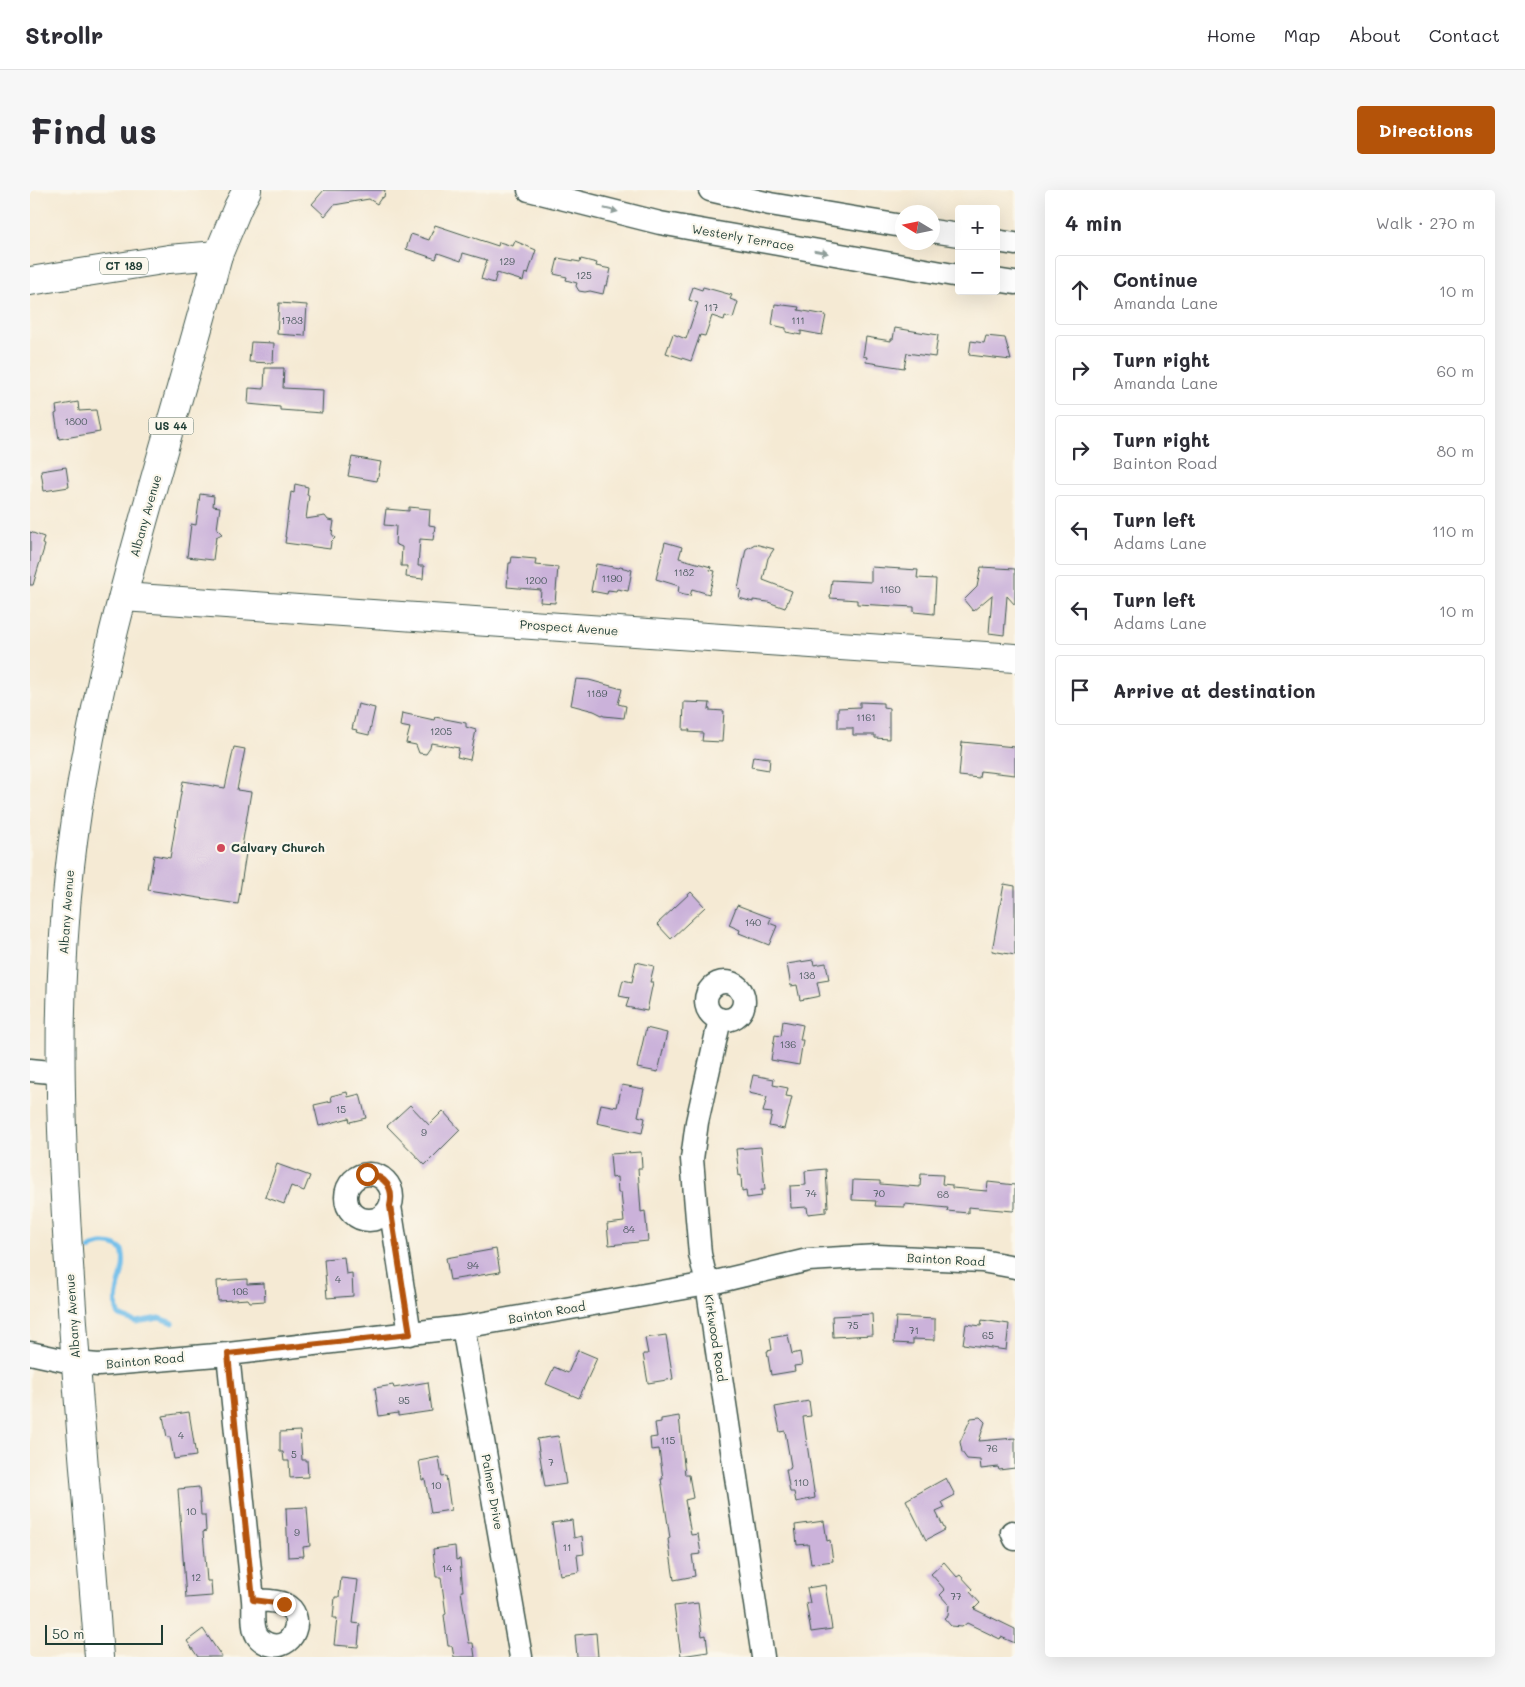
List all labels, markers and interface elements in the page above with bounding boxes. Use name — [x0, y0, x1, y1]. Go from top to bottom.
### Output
text: Strollr — [25, 19, 103, 50]
text: Home — [1207, 23, 1256, 47]
text: Map — [1284, 23, 1320, 47]
text: About — [1348, 23, 1401, 47]
text: Contact — [1429, 23, 1500, 47]
button: Directions — [1357, 106, 1495, 154]
text: Find us — [30, 107, 157, 153]
north arrow — [895, 205, 940, 250]
map controls — [955, 205, 1000, 295]
button: + — [955, 205, 1000, 250]
one-way arrow — [603, 207, 618, 215]
text: 4 min — [1065, 209, 1122, 236]
text: Walk · 270 m — [1376, 212, 1475, 233]
street label: Westerly Terrace — [691, 220, 796, 254]
one-way arrow — [814, 249, 830, 257]
button: − — [955, 250, 1000, 295]
house number: 129 — [499, 254, 515, 268]
road number: CT 189 — [100, 258, 148, 274]
text: Continue — [1113, 267, 1198, 292]
house number: 125 — [576, 268, 592, 282]
icon: ahead — [1066, 276, 1094, 304]
text: 10 m — [1439, 280, 1474, 301]
text: Amanda Lane — [1113, 292, 1218, 313]
house number: 117 — [704, 300, 719, 314]
house number: 1783 — [281, 313, 303, 327]
house number: 111 — [791, 313, 805, 327]
text: Turn right — [1113, 347, 1210, 372]
icon: right — [1066, 356, 1094, 384]
text: 60 m — [1437, 360, 1474, 381]
text: Amanda Lane — [1113, 372, 1218, 393]
house number: 1800 — [65, 414, 87, 428]
road number: US 44 — [148, 418, 194, 435]
text: Turn right — [1113, 427, 1210, 452]
icon: right — [1066, 436, 1094, 464]
text: 80 m — [1437, 440, 1474, 461]
text: Bainton Road — [1113, 452, 1217, 473]
street label: Albany Avenue — [126, 473, 164, 559]
text: Turn left — [1113, 507, 1196, 532]
icon: left — [1066, 516, 1094, 544]
text: 110 m — [1432, 520, 1474, 541]
text: Adams Lane — [1113, 532, 1207, 553]
house number: 1182 — [674, 565, 694, 579]
house number: 1190 — [601, 571, 623, 585]
house number: 1200 — [525, 573, 547, 587]
house number: 1160 — [879, 582, 901, 596]
text: Turn left — [1113, 587, 1196, 612]
icon: left — [1066, 596, 1094, 624]
text: 10 m — [1439, 600, 1474, 621]
text: Adams Lane — [1113, 612, 1207, 633]
street label: Prospect Avenue — [519, 616, 619, 638]
icon: arrive — [1066, 676, 1094, 704]
text: Arrive at destination — [1113, 678, 1316, 703]
house number: 1189 — [587, 686, 608, 700]
house number: 1161 — [856, 710, 876, 724]
house number: 1205 — [430, 724, 452, 738]
place label: Calvary Church — [231, 839, 325, 855]
marker: Calvary Church — [215, 842, 227, 854]
street label: Albany Avenue — [55, 869, 77, 955]
house number: 140 — [745, 915, 761, 929]
house number: 138 — [799, 968, 815, 982]
house number: 136 — [780, 1037, 796, 1051]
house number: 15 — [336, 1102, 346, 1116]
house number: 9 — [421, 1125, 427, 1139]
route start — [356, 1163, 379, 1186]
house number: 74 — [805, 1186, 817, 1200]
house number: 70 — [873, 1186, 885, 1200]
house number: 68 — [937, 1187, 949, 1201]
house number: 84 — [623, 1222, 635, 1236]
street label: Bainton Road — [907, 1249, 986, 1269]
house number: 94 — [467, 1258, 479, 1272]
house number: 4 — [335, 1272, 341, 1286]
street label: Albany Avenue — [61, 1273, 83, 1359]
house number: 106 — [232, 1284, 248, 1298]
street label: Kirkwood Road — [701, 1293, 731, 1383]
street label: Bainton Road — [507, 1297, 587, 1327]
house number: 75 — [847, 1318, 859, 1332]
house number: 71 — [909, 1323, 919, 1337]
house number: 65 — [982, 1328, 994, 1342]
street label: Bainton Road — [105, 1349, 185, 1371]
house number: 95 — [398, 1393, 410, 1407]
house number: 4 — [178, 1428, 184, 1442]
house number: 115 — [661, 1433, 676, 1447]
house number: 76 — [986, 1441, 998, 1455]
house number: 5 — [291, 1447, 297, 1461]
street label: Palmer Drive — [478, 1453, 507, 1531]
house number: 7 — [548, 1455, 554, 1469]
house number: 110 — [793, 1475, 809, 1489]
house number: 10 — [431, 1478, 441, 1492]
house number: 10 — [186, 1504, 196, 1518]
house number: 9 — [294, 1525, 300, 1539]
house number: 11 — [563, 1540, 571, 1554]
house number: 14 — [442, 1561, 452, 1575]
house number: 12 — [191, 1570, 201, 1584]
house number: 77 — [950, 1589, 962, 1603]
route end — [273, 1593, 296, 1616]
scale bar — [45, 1622, 162, 1645]
text: 50 m — [52, 1624, 84, 1643]

